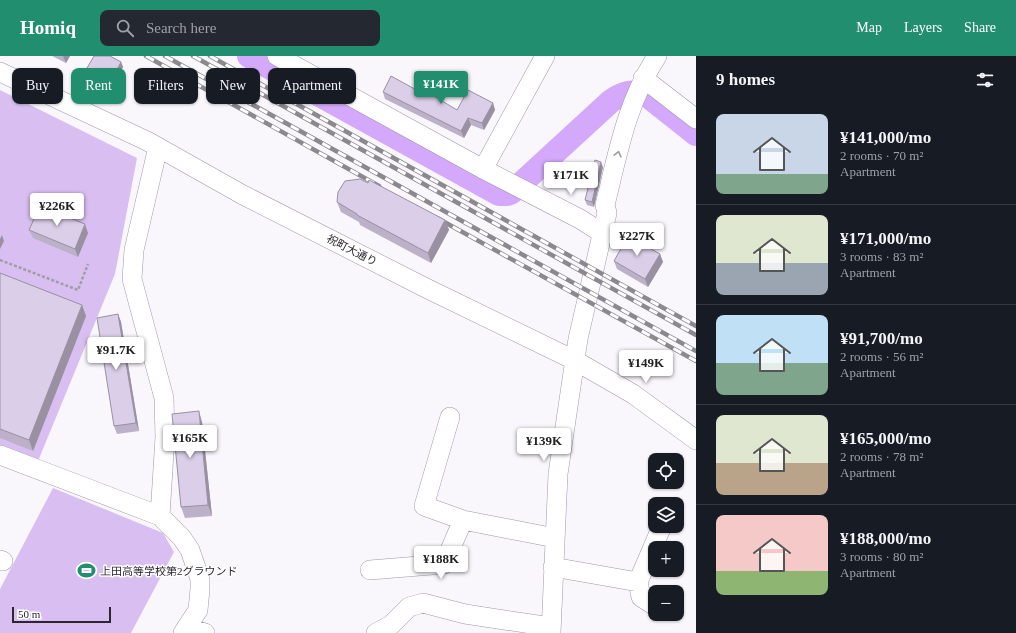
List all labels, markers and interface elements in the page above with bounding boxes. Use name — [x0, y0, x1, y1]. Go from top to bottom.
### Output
search box — [100, 10, 380, 46]
text: Homiq — [20, 17, 76, 38]
icon: search — [114, 17, 136, 39]
text: Search here — [146, 20, 216, 36]
text: Map — [856, 20, 882, 35]
text: Layers — [904, 20, 942, 35]
text: Share — [964, 20, 996, 35]
chip: Buy — [12, 68, 63, 104]
chip: Rent — [71, 68, 126, 104]
chip: Filters — [134, 68, 198, 104]
chip: New — [206, 68, 260, 104]
chip: Apartment — [268, 68, 356, 104]
icon: filters — [974, 69, 996, 91]
text: 9 homes — [716, 70, 775, 89]
pin: ¥141K — [413, 71, 469, 105]
text: ¥141K — [423, 76, 459, 91]
text: ¥141,000/mo — [840, 128, 931, 147]
icon: home — [748, 130, 796, 178]
text: 2 rooms · 70 m² — [840, 148, 923, 163]
one-way arrow — [613, 151, 621, 157]
pin: ¥171K — [543, 162, 599, 196]
text: Apartment — [840, 164, 896, 179]
text: ¥171K — [553, 167, 589, 182]
pin: ¥226K — [29, 193, 85, 227]
text: ¥226K — [39, 198, 75, 213]
pin: ¥227K — [609, 223, 665, 257]
text: ¥227K — [619, 228, 655, 243]
text: ¥171,000/mo — [840, 229, 931, 248]
icon: home — [748, 231, 796, 279]
street label: 祝町大通り — [325, 232, 379, 268]
text: 3 rooms · 83 m² — [840, 249, 923, 264]
text: Apartment — [840, 265, 896, 280]
text: ¥91,700/mo — [840, 329, 923, 348]
icon: home — [748, 331, 796, 379]
pin: ¥91.7K — [83, 337, 149, 371]
text: ¥91.7K — [96, 342, 136, 357]
text: 2 rooms · 56 m² — [840, 349, 923, 364]
pin: ¥149K — [618, 350, 674, 384]
text: ¥149K — [628, 355, 664, 370]
text: Apartment — [840, 365, 896, 380]
pin: ¥165K — [162, 425, 218, 459]
pin: ¥139K — [516, 428, 572, 462]
text: ¥165,000/mo — [840, 429, 931, 448]
text: ¥165K — [172, 430, 208, 445]
icon: home — [748, 431, 796, 479]
text: ¥139K — [526, 433, 562, 448]
text: 2 rooms · 78 m² — [840, 449, 923, 464]
map controls — [648, 453, 684, 621]
button: locate — [648, 453, 684, 489]
text: Apartment — [840, 465, 896, 480]
button: layers — [648, 497, 684, 533]
text: ¥188,000/mo — [840, 529, 931, 548]
icon: home — [748, 531, 796, 579]
button: + — [648, 541, 684, 577]
pin: ¥188K — [413, 546, 469, 580]
text: 3 rooms · 80 m² — [840, 549, 923, 564]
text: ¥188K — [423, 551, 459, 566]
sports icon: 上田高等学校第2グラウンド — [77, 561, 97, 581]
place label: 上田高等学校第2グラウンド — [100, 565, 238, 577]
text: Apartment — [840, 565, 896, 580]
button: − — [648, 585, 684, 621]
scale bar — [12, 605, 111, 624]
text: 50 m — [18, 608, 40, 620]

